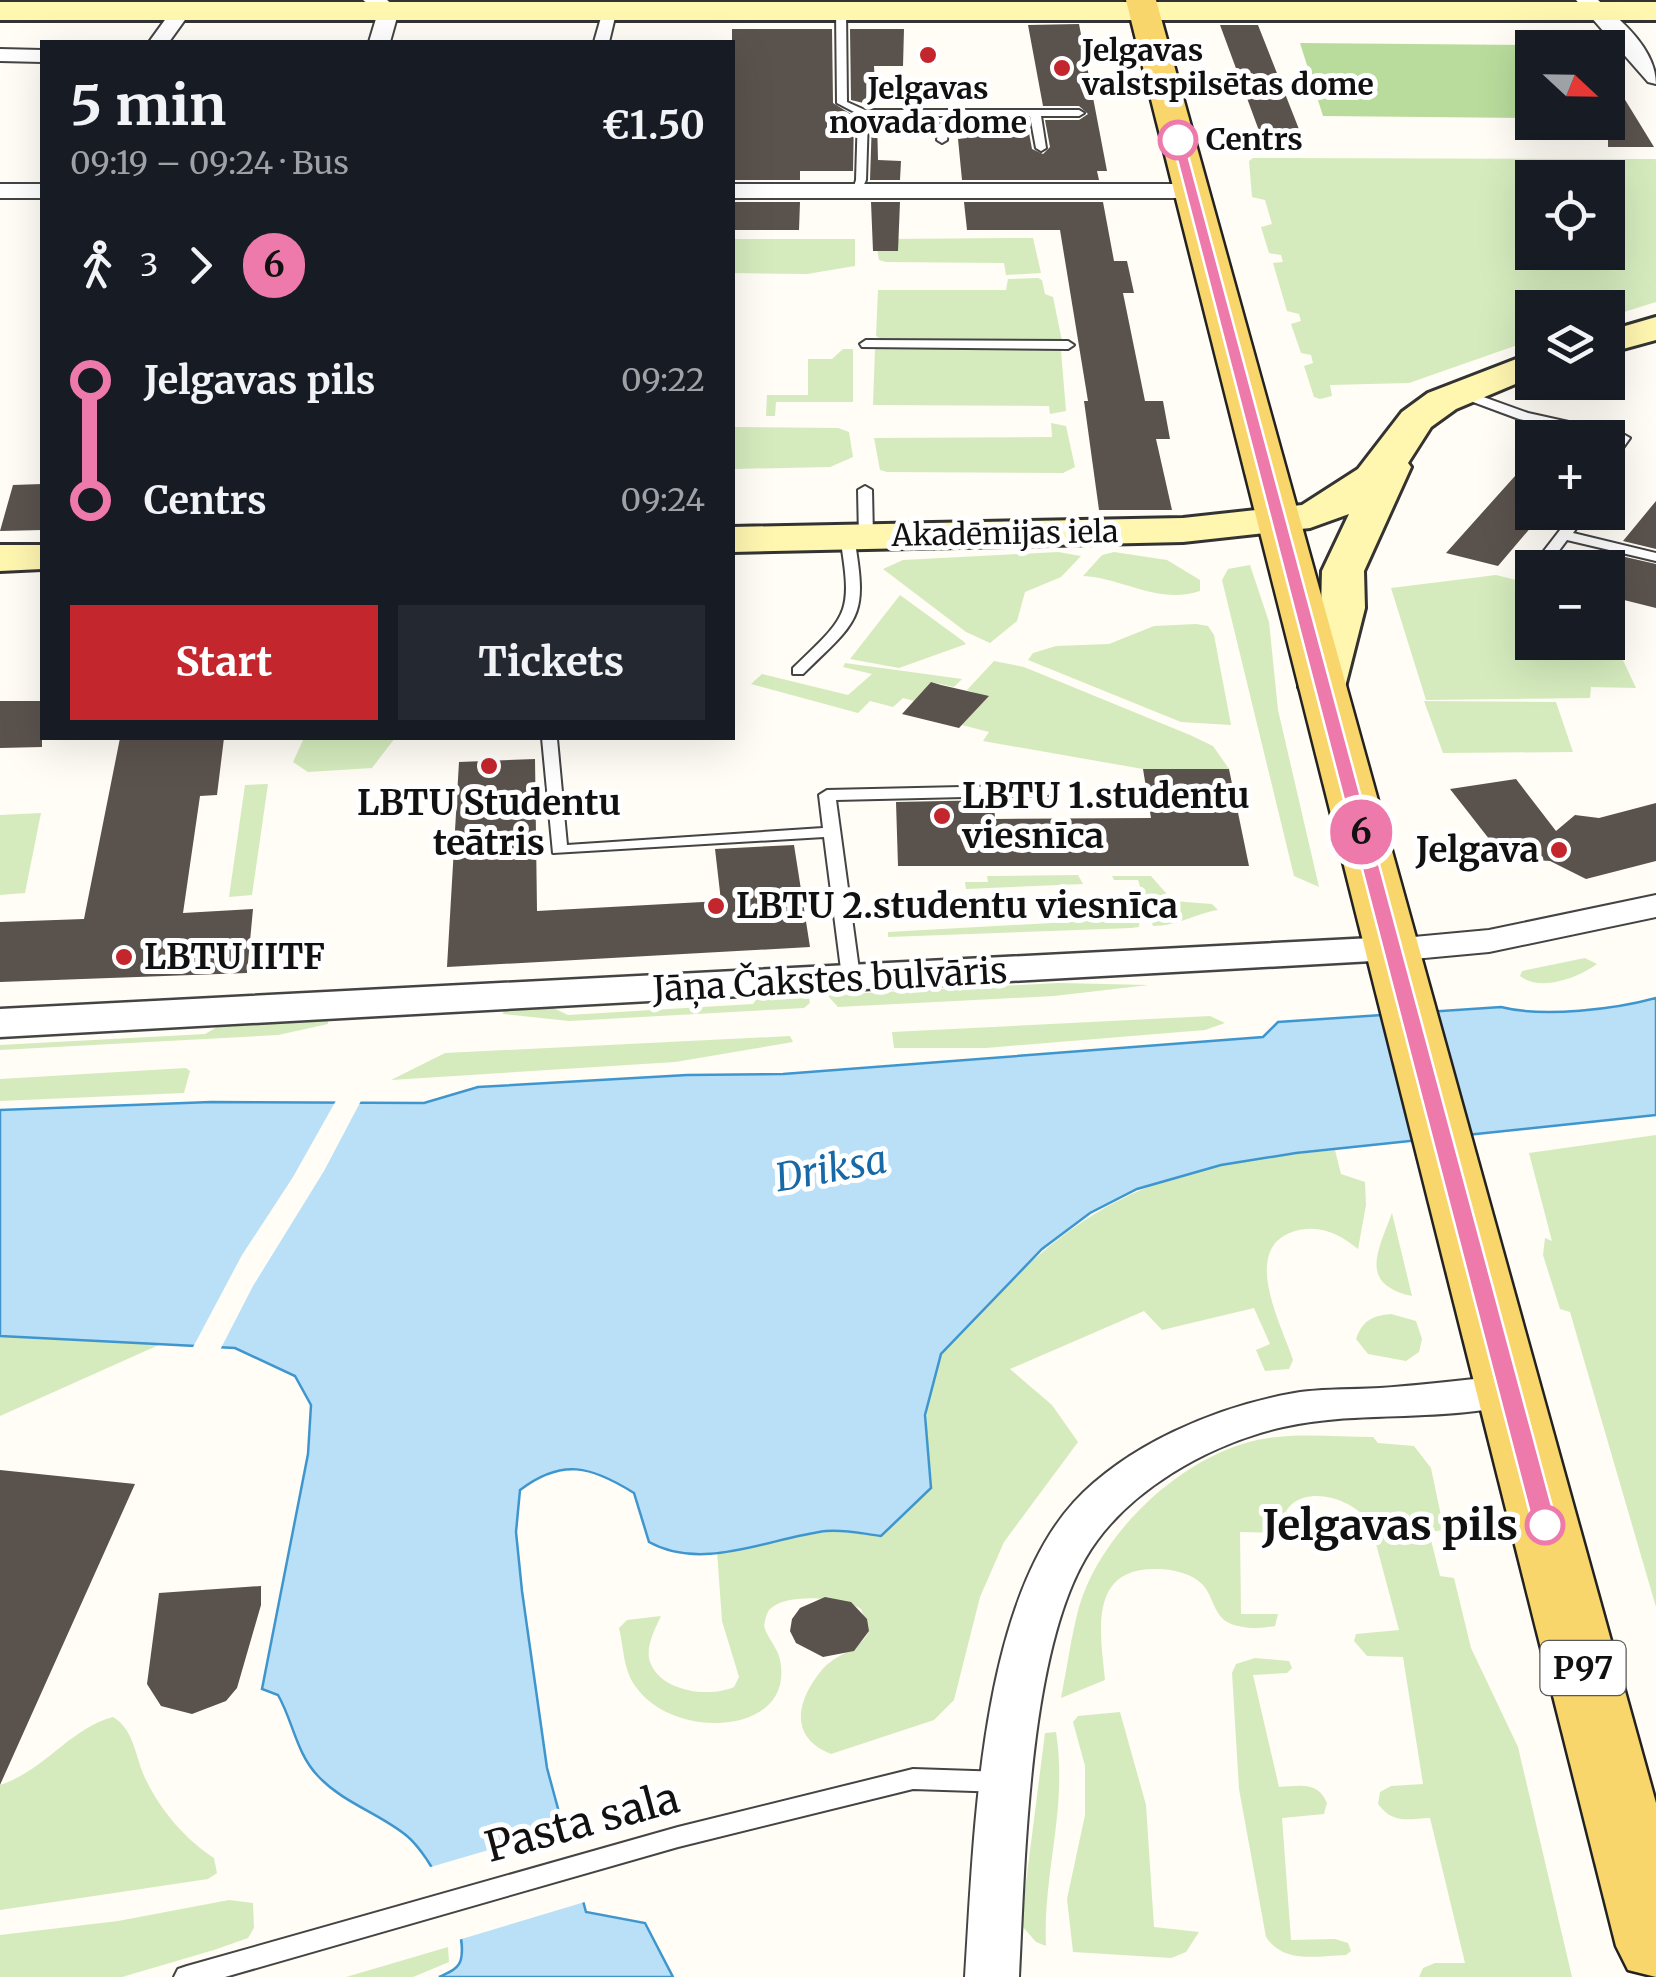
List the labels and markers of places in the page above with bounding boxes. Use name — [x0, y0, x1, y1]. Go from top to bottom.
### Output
place label: Jelgavas valstspilsētas dome — [1081, 31, 1374, 103]
marker: Jelgavas novada dome — [917, 44, 939, 66]
marker: Jelgavas valstspilsētas dome — [1051, 57, 1073, 79]
place label: Jelgavas novada dome — [829, 69, 1027, 141]
place label: Centrs — [1206, 120, 1303, 158]
marker: Centrs — [1159, 121, 1197, 159]
marker: LBTU Studentu teātris — [478, 755, 500, 777]
place label: LBTU 1.studentu viesnīca — [961, 774, 1250, 858]
place label: LBTU Studentu teātris — [357, 781, 621, 865]
marker: LBTU 1.studentu viesnīca — [931, 805, 953, 827]
place label: Jelgava — [1415, 828, 1539, 872]
marker: Jelgava — [1548, 839, 1570, 861]
place label: LBTU 2.studentu viesnīca — [736, 884, 1178, 928]
marker: LBTU 2.studentu viesnīca — [705, 895, 727, 917]
place label: LBTU IITF — [144, 935, 325, 979]
marker: LBTU IITF — [113, 946, 135, 968]
place label: Jelgavas pils — [1261, 1499, 1518, 1551]
marker: Jelgavas pils — [1526, 1506, 1564, 1544]

